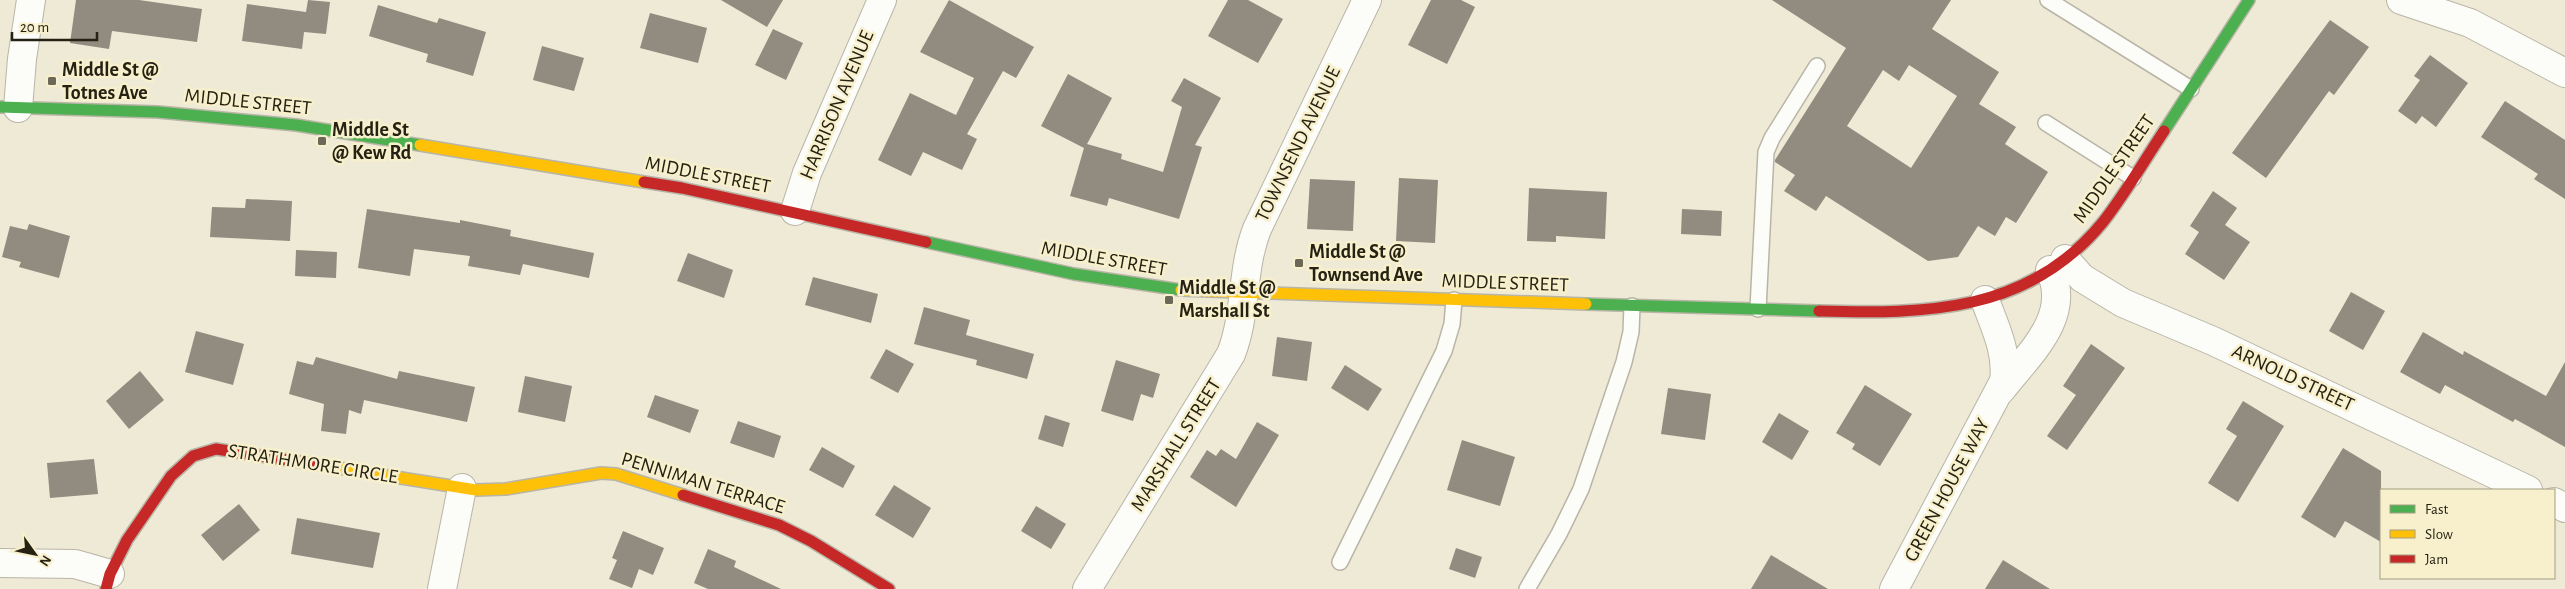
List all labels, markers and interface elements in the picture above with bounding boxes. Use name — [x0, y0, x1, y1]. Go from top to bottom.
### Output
scale bar — [12, 10, 98, 42]
text: 20 m — [20, 20, 49, 35]
street label: HARRISON AVENUE — [797, 27, 878, 182]
place label: Middle St @ Totnes Ave — [62, 60, 159, 103]
street label: TOWNSEND AVENUE — [1252, 63, 1344, 225]
marker: Middle St @ Totnes Ave — [46, 75, 58, 87]
street label: MIDDLE STREET — [184, 85, 313, 119]
street label: MIDDLE STREET — [2069, 111, 2159, 227]
place label: Middle St @ Kew Rd — [332, 120, 412, 163]
marker: Middle St @ Kew Rd — [316, 135, 328, 147]
street label: MIDDLE STREET — [644, 153, 773, 197]
street label: MIDDLE STREET — [1040, 238, 1169, 280]
place label: Middle St @ Townsend Ave — [1309, 242, 1423, 285]
marker: Middle St @ Townsend Ave — [1293, 257, 1305, 269]
street label: MIDDLE STREET — [1441, 271, 1569, 295]
place label: Middle St @ Marshall St — [1179, 278, 1276, 321]
marker: Middle St @ Marshall St — [1163, 294, 1175, 306]
street label: ARNOLD STREET — [2229, 341, 2357, 415]
street label: MARSHALL STREET — [1127, 375, 1225, 515]
street label: GREEN HOUSE WAY — [1901, 415, 1993, 565]
street label: STRATHMORE CIRCLE — [227, 441, 400, 487]
street label: PENNIMAN TERRACE — [619, 449, 788, 518]
legend — [2380, 489, 2555, 579]
text: Fast — [2425, 502, 2449, 517]
text: Slow — [2425, 527, 2453, 542]
north arrow — [10, 529, 60, 579]
text: Jam — [2425, 552, 2448, 567]
text: N — [37, 553, 54, 568]

